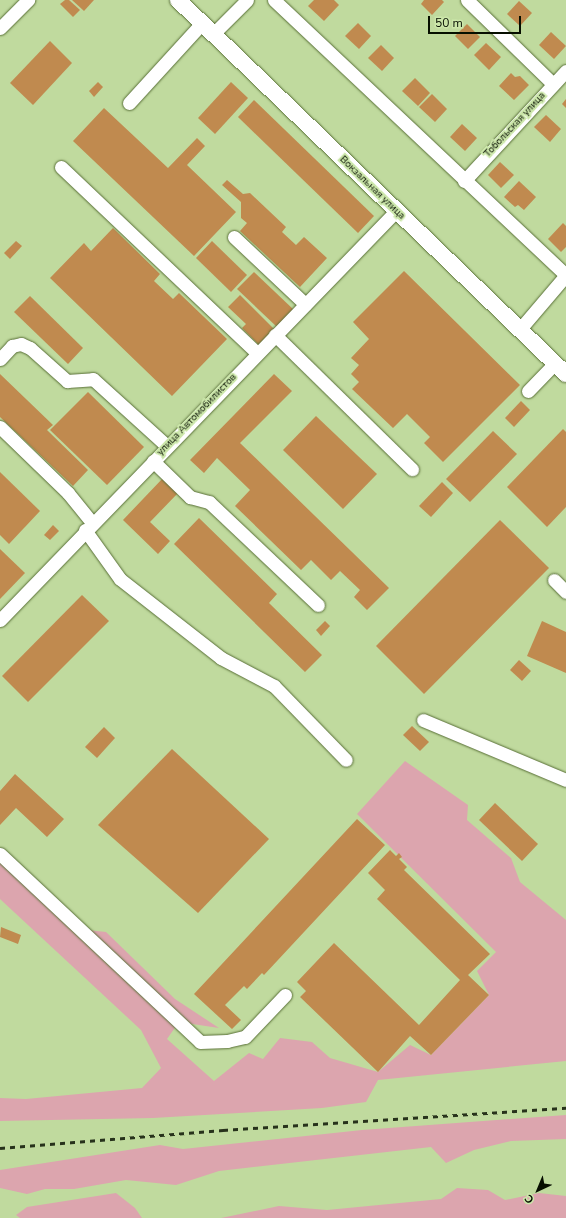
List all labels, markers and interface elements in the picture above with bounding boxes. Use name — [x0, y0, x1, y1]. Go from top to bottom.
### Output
scale bar — [430, 8, 523, 34]
text: 50 m — [435, 15, 463, 31]
street label: Тобольская улица — [482, 90, 548, 160]
street label: Вокзальная улица — [337, 154, 407, 222]
street label: улица Автомобилистов — [155, 372, 239, 458]
north arrow — [518, 1170, 558, 1210]
text: С — [521, 1191, 537, 1207]

